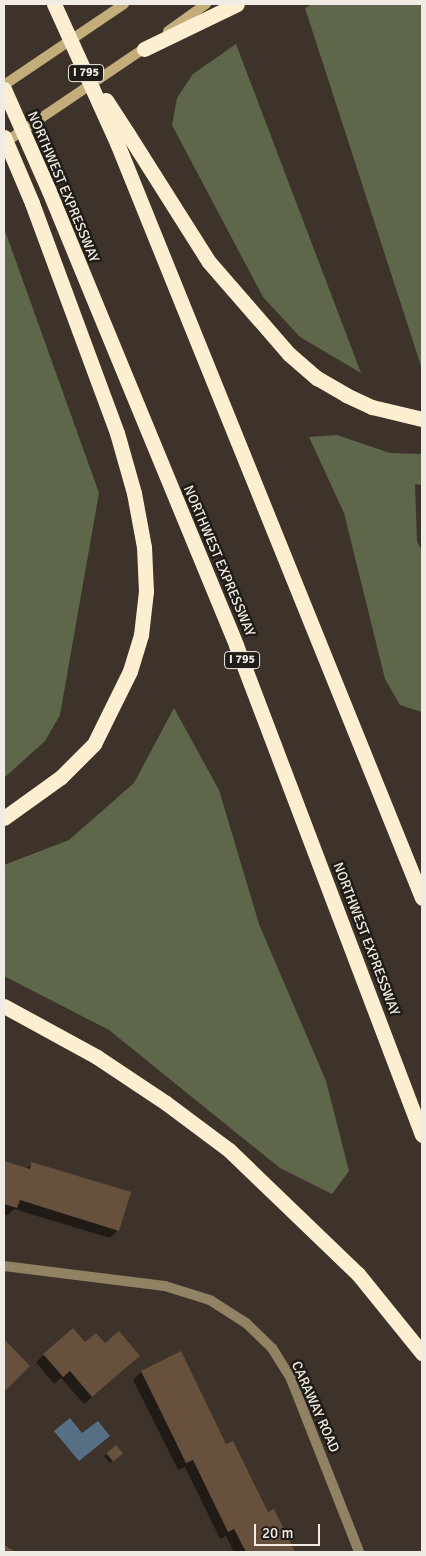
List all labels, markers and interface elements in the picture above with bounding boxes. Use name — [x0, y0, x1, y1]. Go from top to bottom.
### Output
road number: I 795 — [67, 64, 105, 82]
street label: NORTHWEST EXPRESSWAY — [24, 109, 102, 265]
street label: NORTHWEST EXPRESSWAY — [180, 483, 258, 639]
road number: I 795 — [223, 650, 261, 670]
street label: NORTHWEST EXPRESSWAY — [329, 860, 403, 1018]
street label: CARAWAY ROAD — [287, 1359, 343, 1455]
scale bar — [256, 1514, 322, 1546]
text: 20 m — [262, 1524, 293, 1542]

